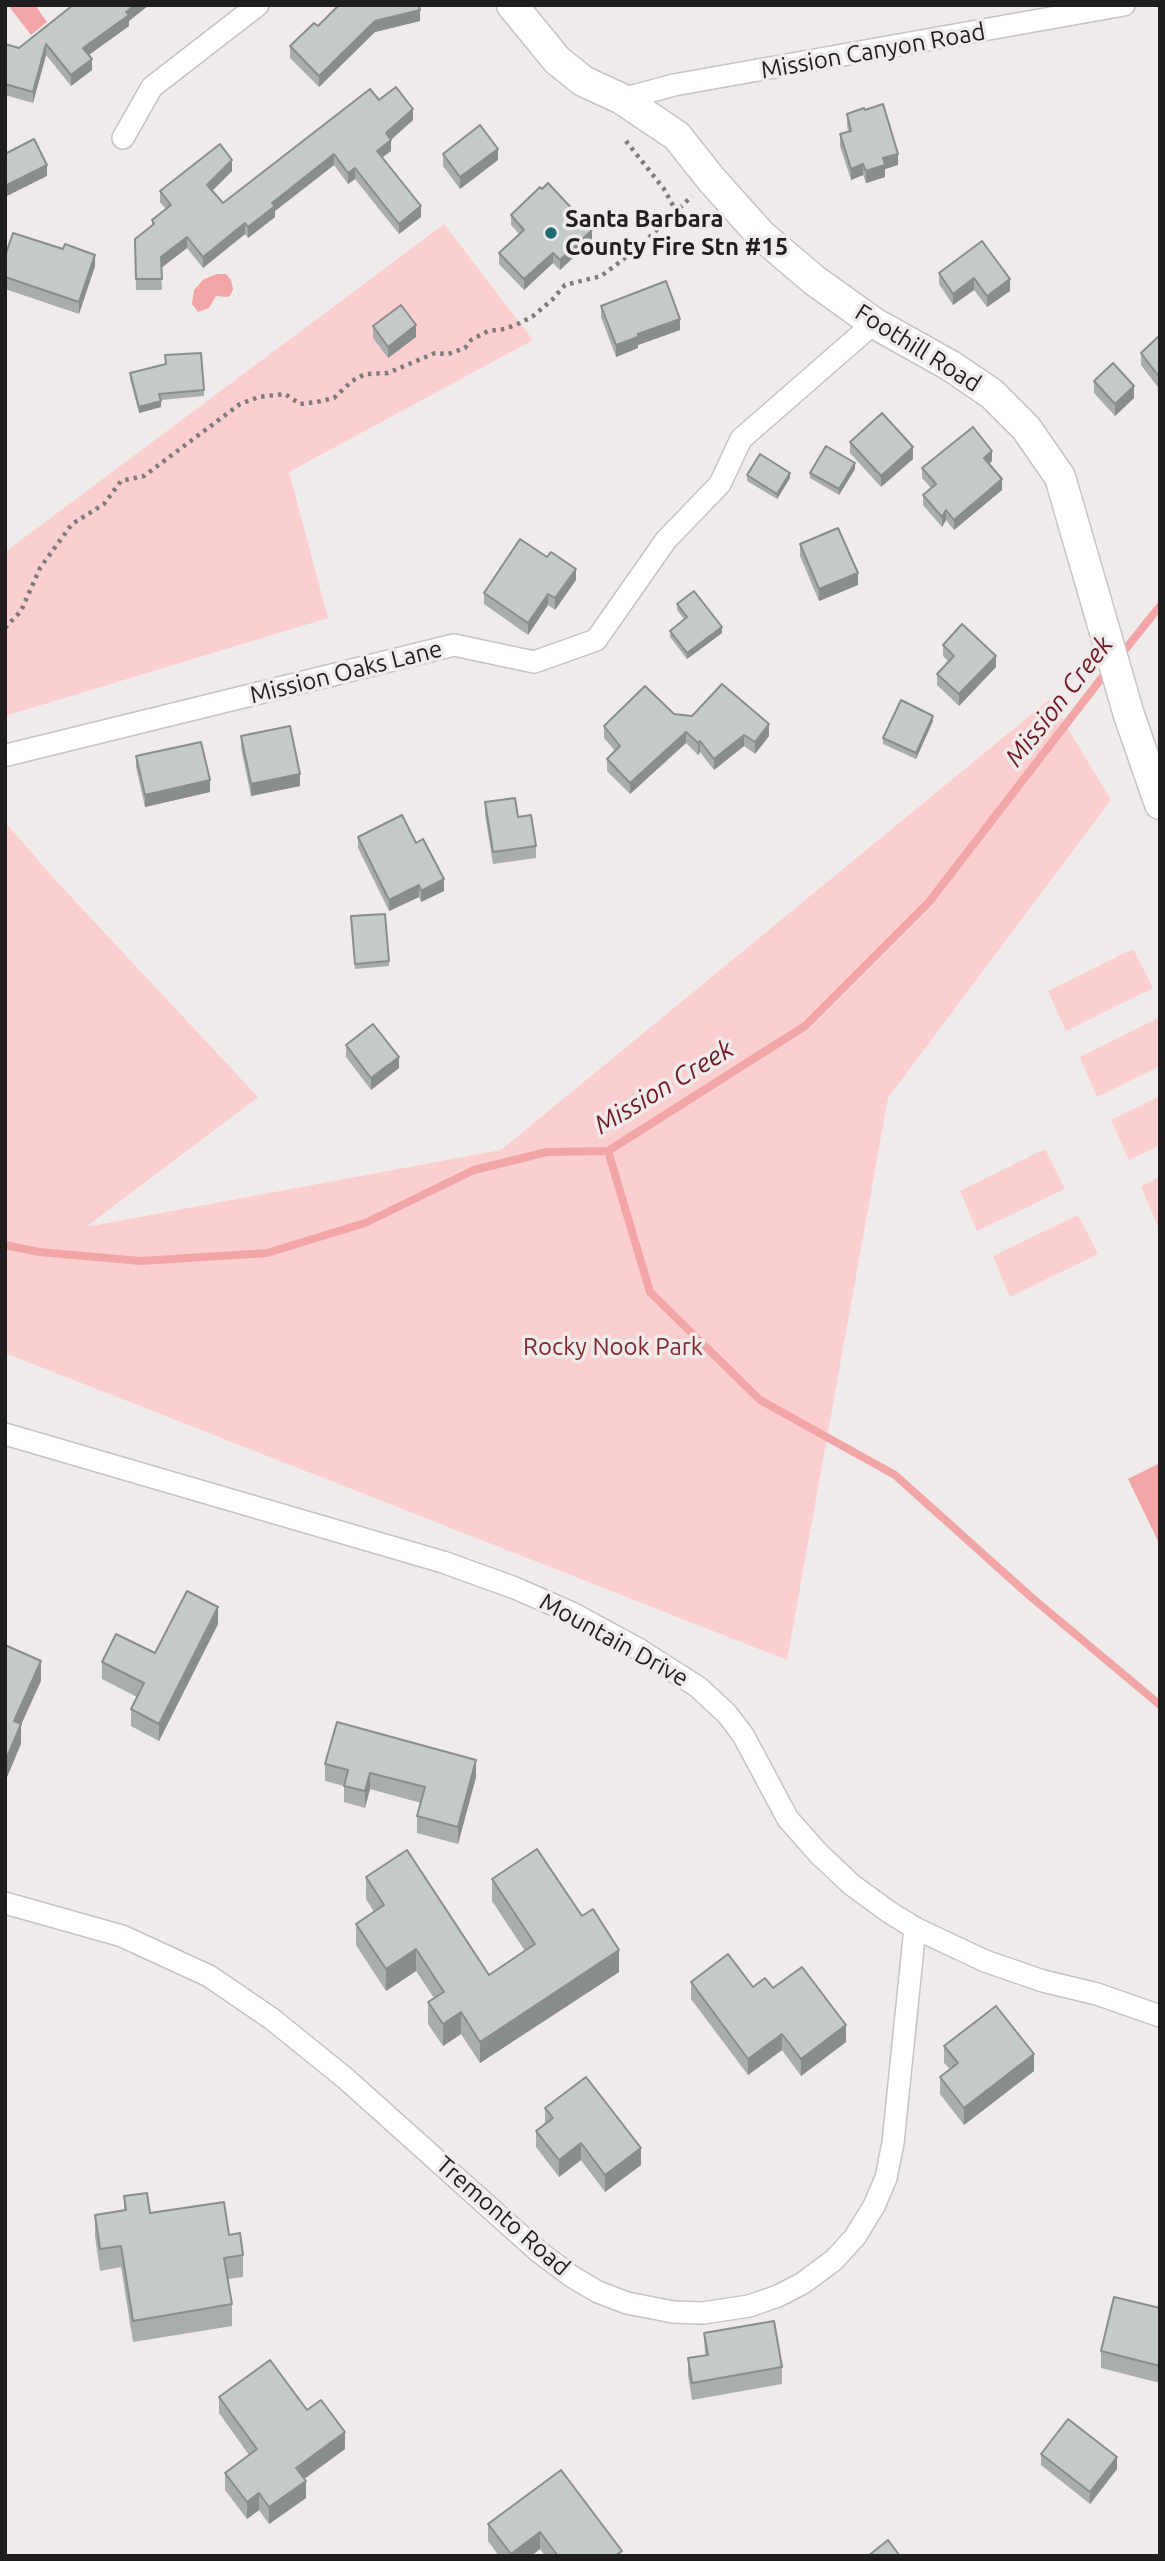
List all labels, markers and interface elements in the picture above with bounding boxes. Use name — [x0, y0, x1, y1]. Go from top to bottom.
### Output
street label: Mission Canyon Road — [759, 17, 987, 85]
place label: Santa Barbara County Fire Stn #15 — [565, 205, 788, 261]
marker: Santa Barbara County Fire Stn #15 — [543, 225, 559, 241]
street label: Foothill Road — [850, 298, 986, 398]
water label: Mission Creek — [998, 629, 1120, 773]
street label: Mission Oaks Lane — [247, 634, 445, 710]
water label: Mission Creek — [589, 1033, 739, 1141]
park label: Rocky Nook Park — [523, 1333, 703, 1361]
street label: Mountain Drive — [535, 1587, 693, 1693]
street label: Tremonto Road — [430, 2150, 576, 2282]

